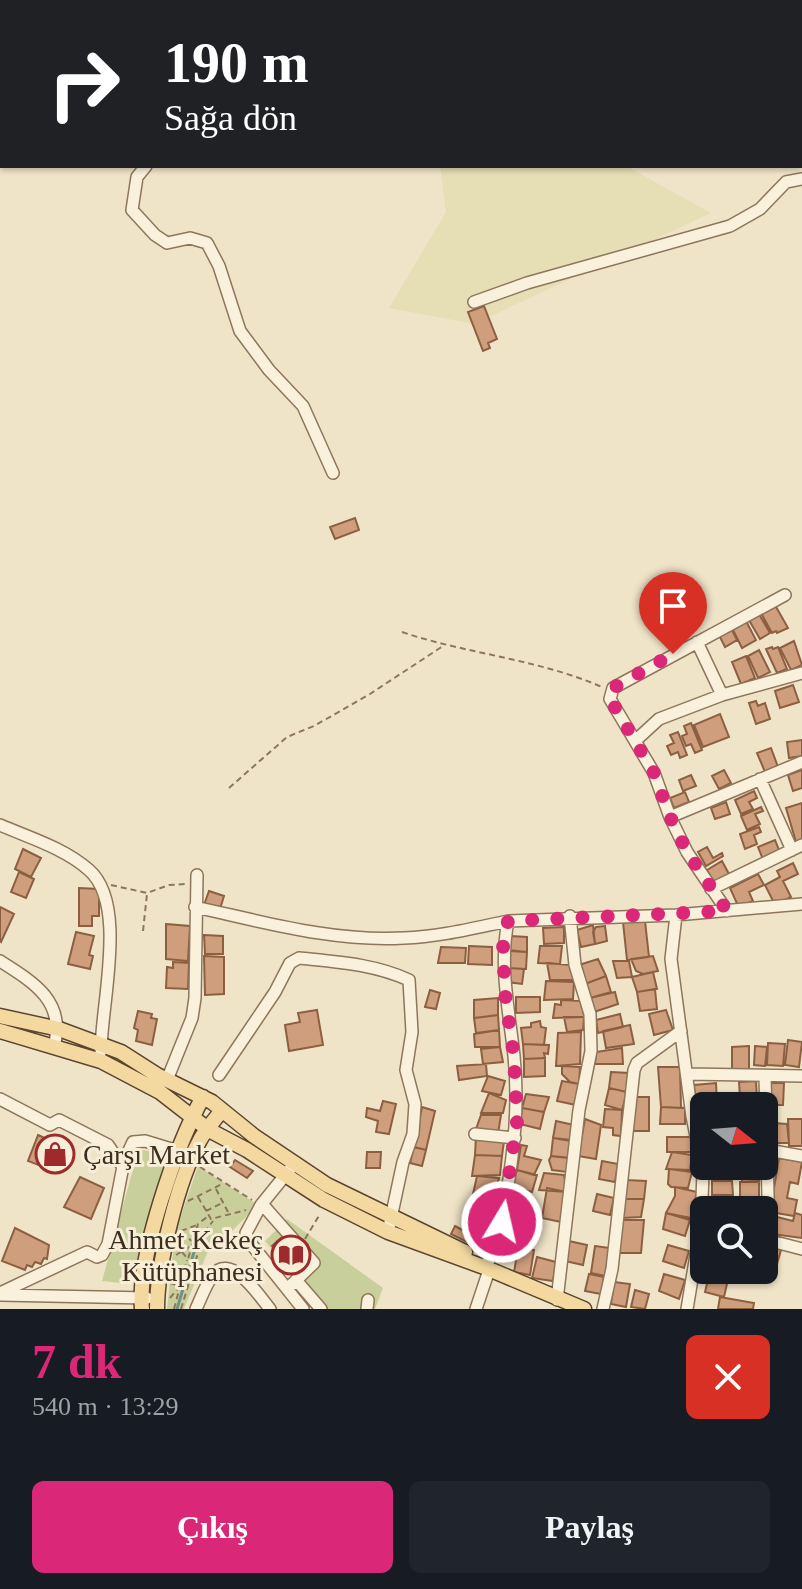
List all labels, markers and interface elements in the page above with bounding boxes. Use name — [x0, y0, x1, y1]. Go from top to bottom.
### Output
icon: right — [32, 32, 136, 136]
text: 190 m — [164, 32, 309, 94]
text: Sağa dön — [164, 98, 297, 138]
pin — [639, 572, 707, 654]
icon: arrive — [651, 584, 695, 628]
north arrow — [690, 1092, 778, 1180]
map controls — [690, 1092, 778, 1284]
shop icon: Çarşı Market — [34, 1133, 76, 1175]
place label: Çarşı Market — [83, 1139, 230, 1170]
position arrow — [460, 1180, 544, 1264]
button: search — [690, 1196, 778, 1284]
place label: Ahmet Kekeç Kütüphanesi — [108, 1224, 263, 1287]
library icon: Ahmet Kekeç Kütüphanesi — [270, 1234, 312, 1276]
text: 7 dk — [32, 1335, 121, 1388]
button: close — [686, 1335, 770, 1419]
text: 540 m · 13:29 — [32, 1392, 179, 1421]
button: Çıkış — [32, 1481, 393, 1573]
button: Paylaş — [409, 1481, 770, 1573]

